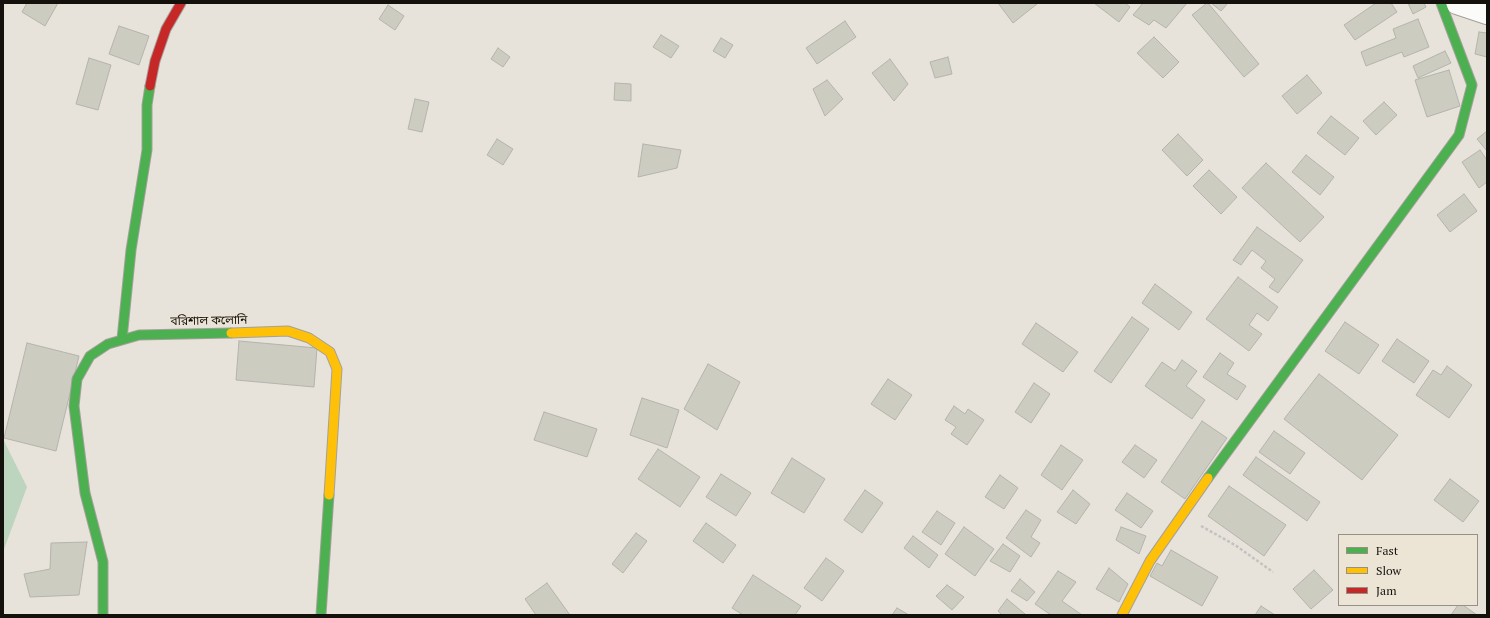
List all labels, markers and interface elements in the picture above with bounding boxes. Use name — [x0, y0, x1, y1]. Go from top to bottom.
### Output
street label: বরিশাল কলোনি — [170, 313, 248, 329]
legend — [1338, 534, 1478, 606]
text: Fast — [1376, 543, 1398, 558]
text: Slow — [1376, 563, 1401, 578]
text: Jam — [1376, 583, 1397, 598]

